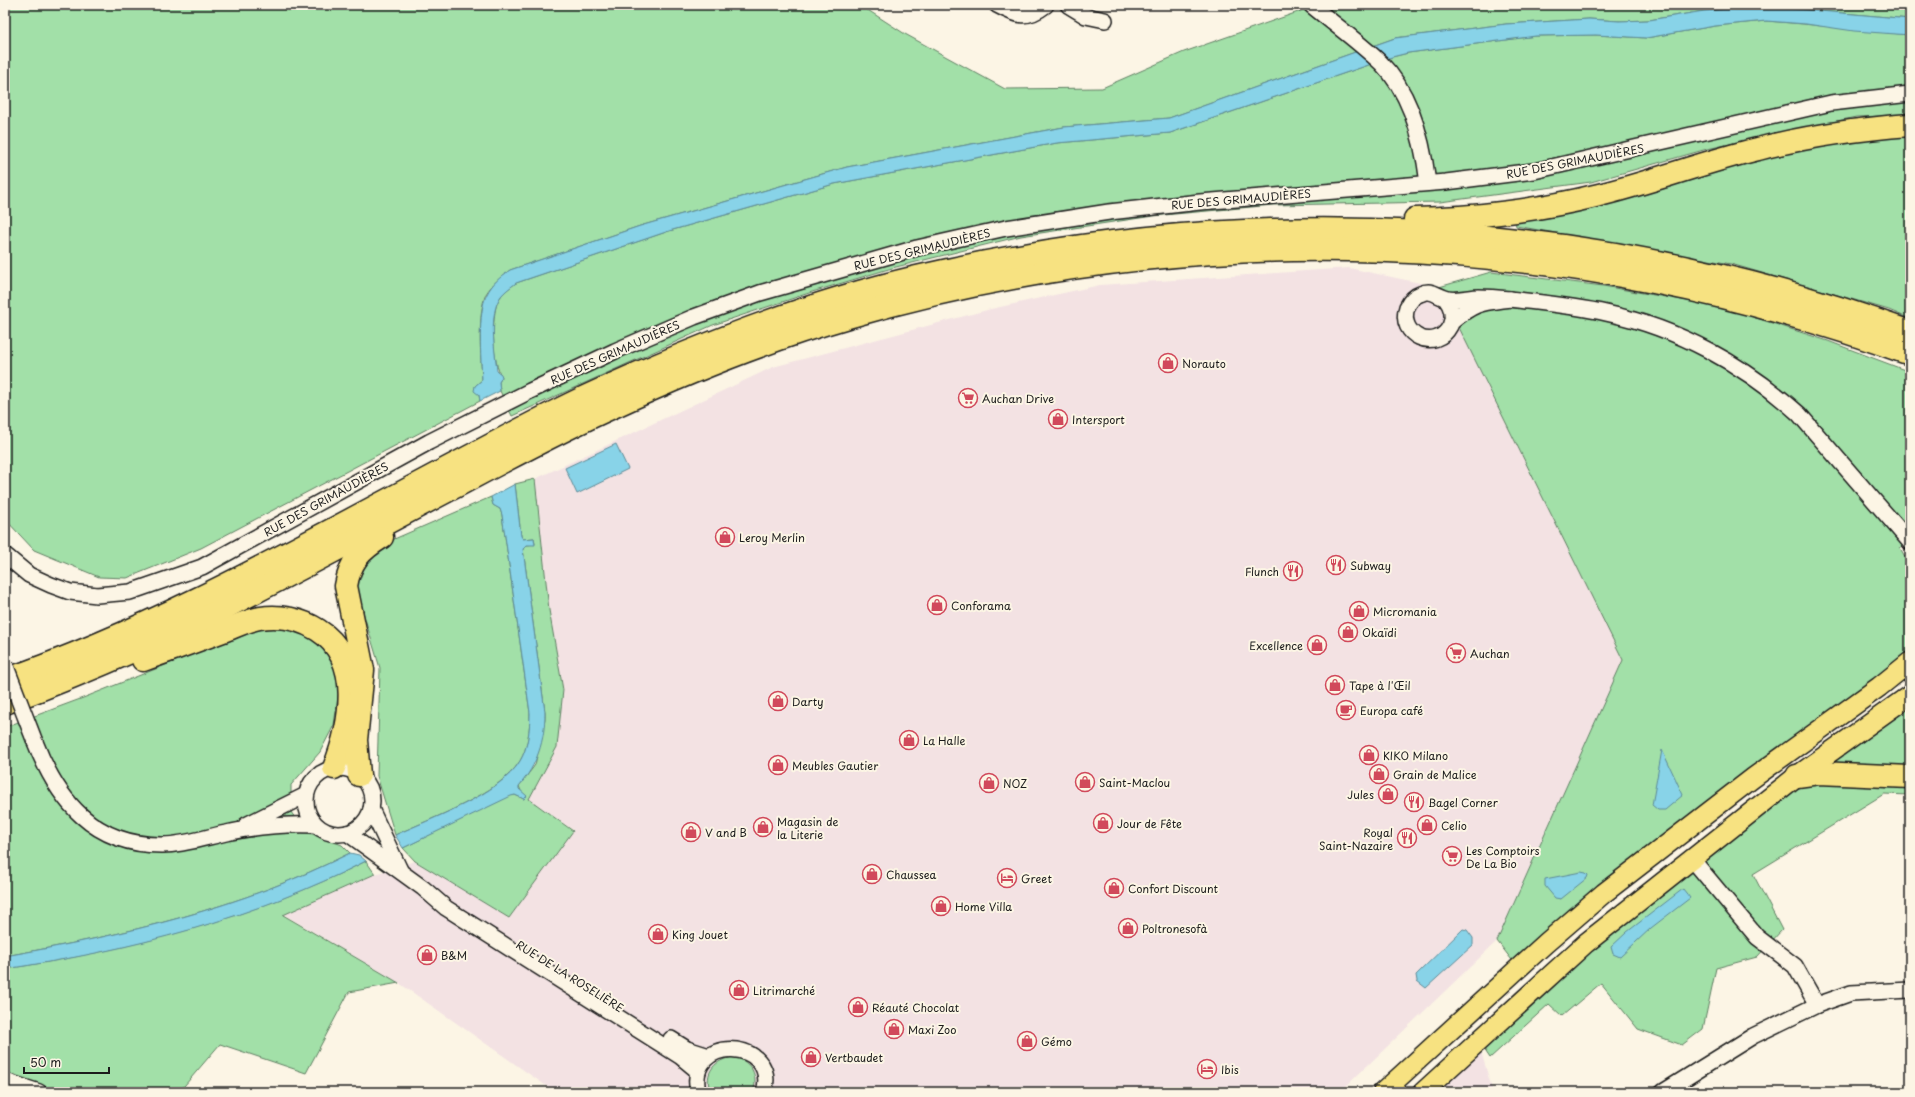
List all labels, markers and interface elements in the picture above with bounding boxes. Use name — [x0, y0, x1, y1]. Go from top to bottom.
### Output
street label: RUE DES GRIMAUDIÈRES — [1504, 139, 1646, 183]
street label: RUE DES GRIMAUDIÈRES — [1170, 184, 1312, 214]
street label: RUE DES GRIMAUDIÈRES — [852, 224, 992, 274]
street label: RUE DES GRIMAUDIÈRES — [547, 316, 683, 388]
shop icon: Norauto — [1157, 352, 1179, 374]
place label: Norauto — [1182, 355, 1226, 372]
supermarket icon: Auchan Drive — [957, 387, 979, 409]
place label: Auchan Drive — [982, 390, 1054, 407]
shop icon: Intersport — [1047, 408, 1069, 430]
place label: Intersport — [1072, 411, 1125, 428]
street label: RUE DES GRIMAUDIÈRES — [260, 458, 392, 540]
shop icon: Leroy Merlin — [714, 526, 736, 548]
place label: Leroy Merlin — [739, 529, 805, 546]
restaurant icon: Subway — [1325, 554, 1347, 576]
place label: Subway — [1350, 557, 1391, 574]
restaurant icon: Flunch — [1282, 560, 1304, 582]
place label: Flunch — [1245, 563, 1279, 580]
shop icon: Conforama — [926, 594, 948, 616]
place label: Conforama — [951, 597, 1011, 614]
shop icon: Micromania — [1348, 600, 1370, 622]
place label: Micromania — [1373, 603, 1437, 620]
shop icon: Okaïdi — [1337, 621, 1359, 643]
place label: Okaïdi — [1362, 624, 1397, 641]
shop icon: Excellence — [1306, 634, 1328, 656]
place label: Excellence — [1249, 637, 1303, 654]
supermarket icon: Auchan — [1445, 642, 1467, 664]
place label: Auchan — [1470, 645, 1510, 662]
shop icon: Tape à l'Œil — [1324, 674, 1346, 696]
place label: Tape à l'Œil — [1349, 677, 1411, 694]
shop icon: Darty — [767, 690, 789, 712]
place label: Darty — [792, 693, 823, 710]
cafe icon: Europa café — [1335, 699, 1357, 721]
place label: Europa café — [1360, 702, 1423, 719]
shop icon: La Halle — [898, 729, 920, 751]
place label: La Halle — [923, 732, 965, 749]
shop icon: KIKO Milano — [1358, 744, 1380, 766]
place label: KIKO Milano — [1383, 747, 1448, 764]
shop icon: Meubles Gautier — [767, 754, 789, 776]
place label: Meubles Gautier — [792, 757, 878, 774]
shop icon: Grain de Malice — [1368, 763, 1390, 785]
place label: Grain de Malice — [1393, 766, 1477, 783]
shop icon: Saint-Maclou — [1074, 771, 1096, 793]
shop icon: NOZ — [978, 772, 1000, 794]
place label: Saint-Maclou — [1099, 774, 1170, 791]
place label: NOZ — [1003, 775, 1027, 792]
shop icon: Jules — [1377, 783, 1399, 805]
place label: Jules — [1347, 786, 1374, 803]
restaurant icon: Bagel Corner — [1403, 791, 1425, 813]
place label: Bagel Corner — [1428, 794, 1499, 811]
shop icon: Jour de Fête — [1092, 812, 1114, 834]
place label: Magasin de la Literie — [777, 813, 838, 843]
shop icon: Celio — [1416, 814, 1438, 836]
place label: Jour de Fête — [1117, 815, 1182, 832]
shop icon: Magasin de la Literie — [752, 816, 774, 838]
place label: Celio — [1441, 817, 1467, 834]
shop icon: V and B — [680, 821, 702, 843]
place label: V and B — [705, 824, 747, 841]
place label: Royal Saint-Nazaire — [1319, 824, 1393, 854]
restaurant icon: Royal Saint-Nazaire — [1396, 827, 1418, 849]
place label: Les Comptoirs De La Bio — [1466, 842, 1540, 872]
supermarket icon: Les Comptoirs De La Bio — [1441, 845, 1463, 867]
shop icon: Chaussea — [861, 863, 883, 885]
place label: Chaussea — [886, 866, 936, 883]
hotel icon: Greet — [996, 867, 1018, 889]
place label: Greet — [1021, 870, 1053, 887]
shop icon: Confort Discount — [1103, 877, 1125, 899]
place label: Confort Discount — [1128, 880, 1219, 897]
shop icon: Home Villa — [930, 895, 952, 917]
place label: Home Villa — [955, 898, 1012, 915]
shop icon: Poltronesofà — [1117, 917, 1139, 939]
place label: Poltronesofà — [1142, 920, 1207, 937]
shop icon: King Jouet — [647, 923, 669, 945]
place label: King Jouet — [672, 926, 728, 943]
street label: RUE DE LA ROSELIÈRE — [513, 936, 627, 1016]
shop icon: B&M — [416, 944, 438, 966]
place label: B&M — [441, 947, 467, 964]
shop icon: Litrimarché — [728, 979, 750, 1001]
place label: Litrimarché — [753, 982, 815, 999]
shop icon: Réauté Chocolat — [847, 996, 869, 1018]
place label: Réauté Chocolat — [872, 999, 959, 1016]
shop icon: Maxi Zoo — [883, 1018, 905, 1040]
place label: Maxi Zoo — [908, 1021, 956, 1038]
shop icon: Gémo — [1016, 1030, 1038, 1052]
place label: Gémo — [1041, 1033, 1072, 1050]
shop icon: Vertbaudet — [800, 1046, 822, 1068]
scale bar — [24, 1049, 109, 1075]
place label: Vertbaudet — [825, 1049, 883, 1066]
text: 50 m — [30, 1053, 61, 1071]
hotel icon: Ibis — [1196, 1058, 1218, 1080]
place label: Ibis — [1221, 1061, 1239, 1078]

